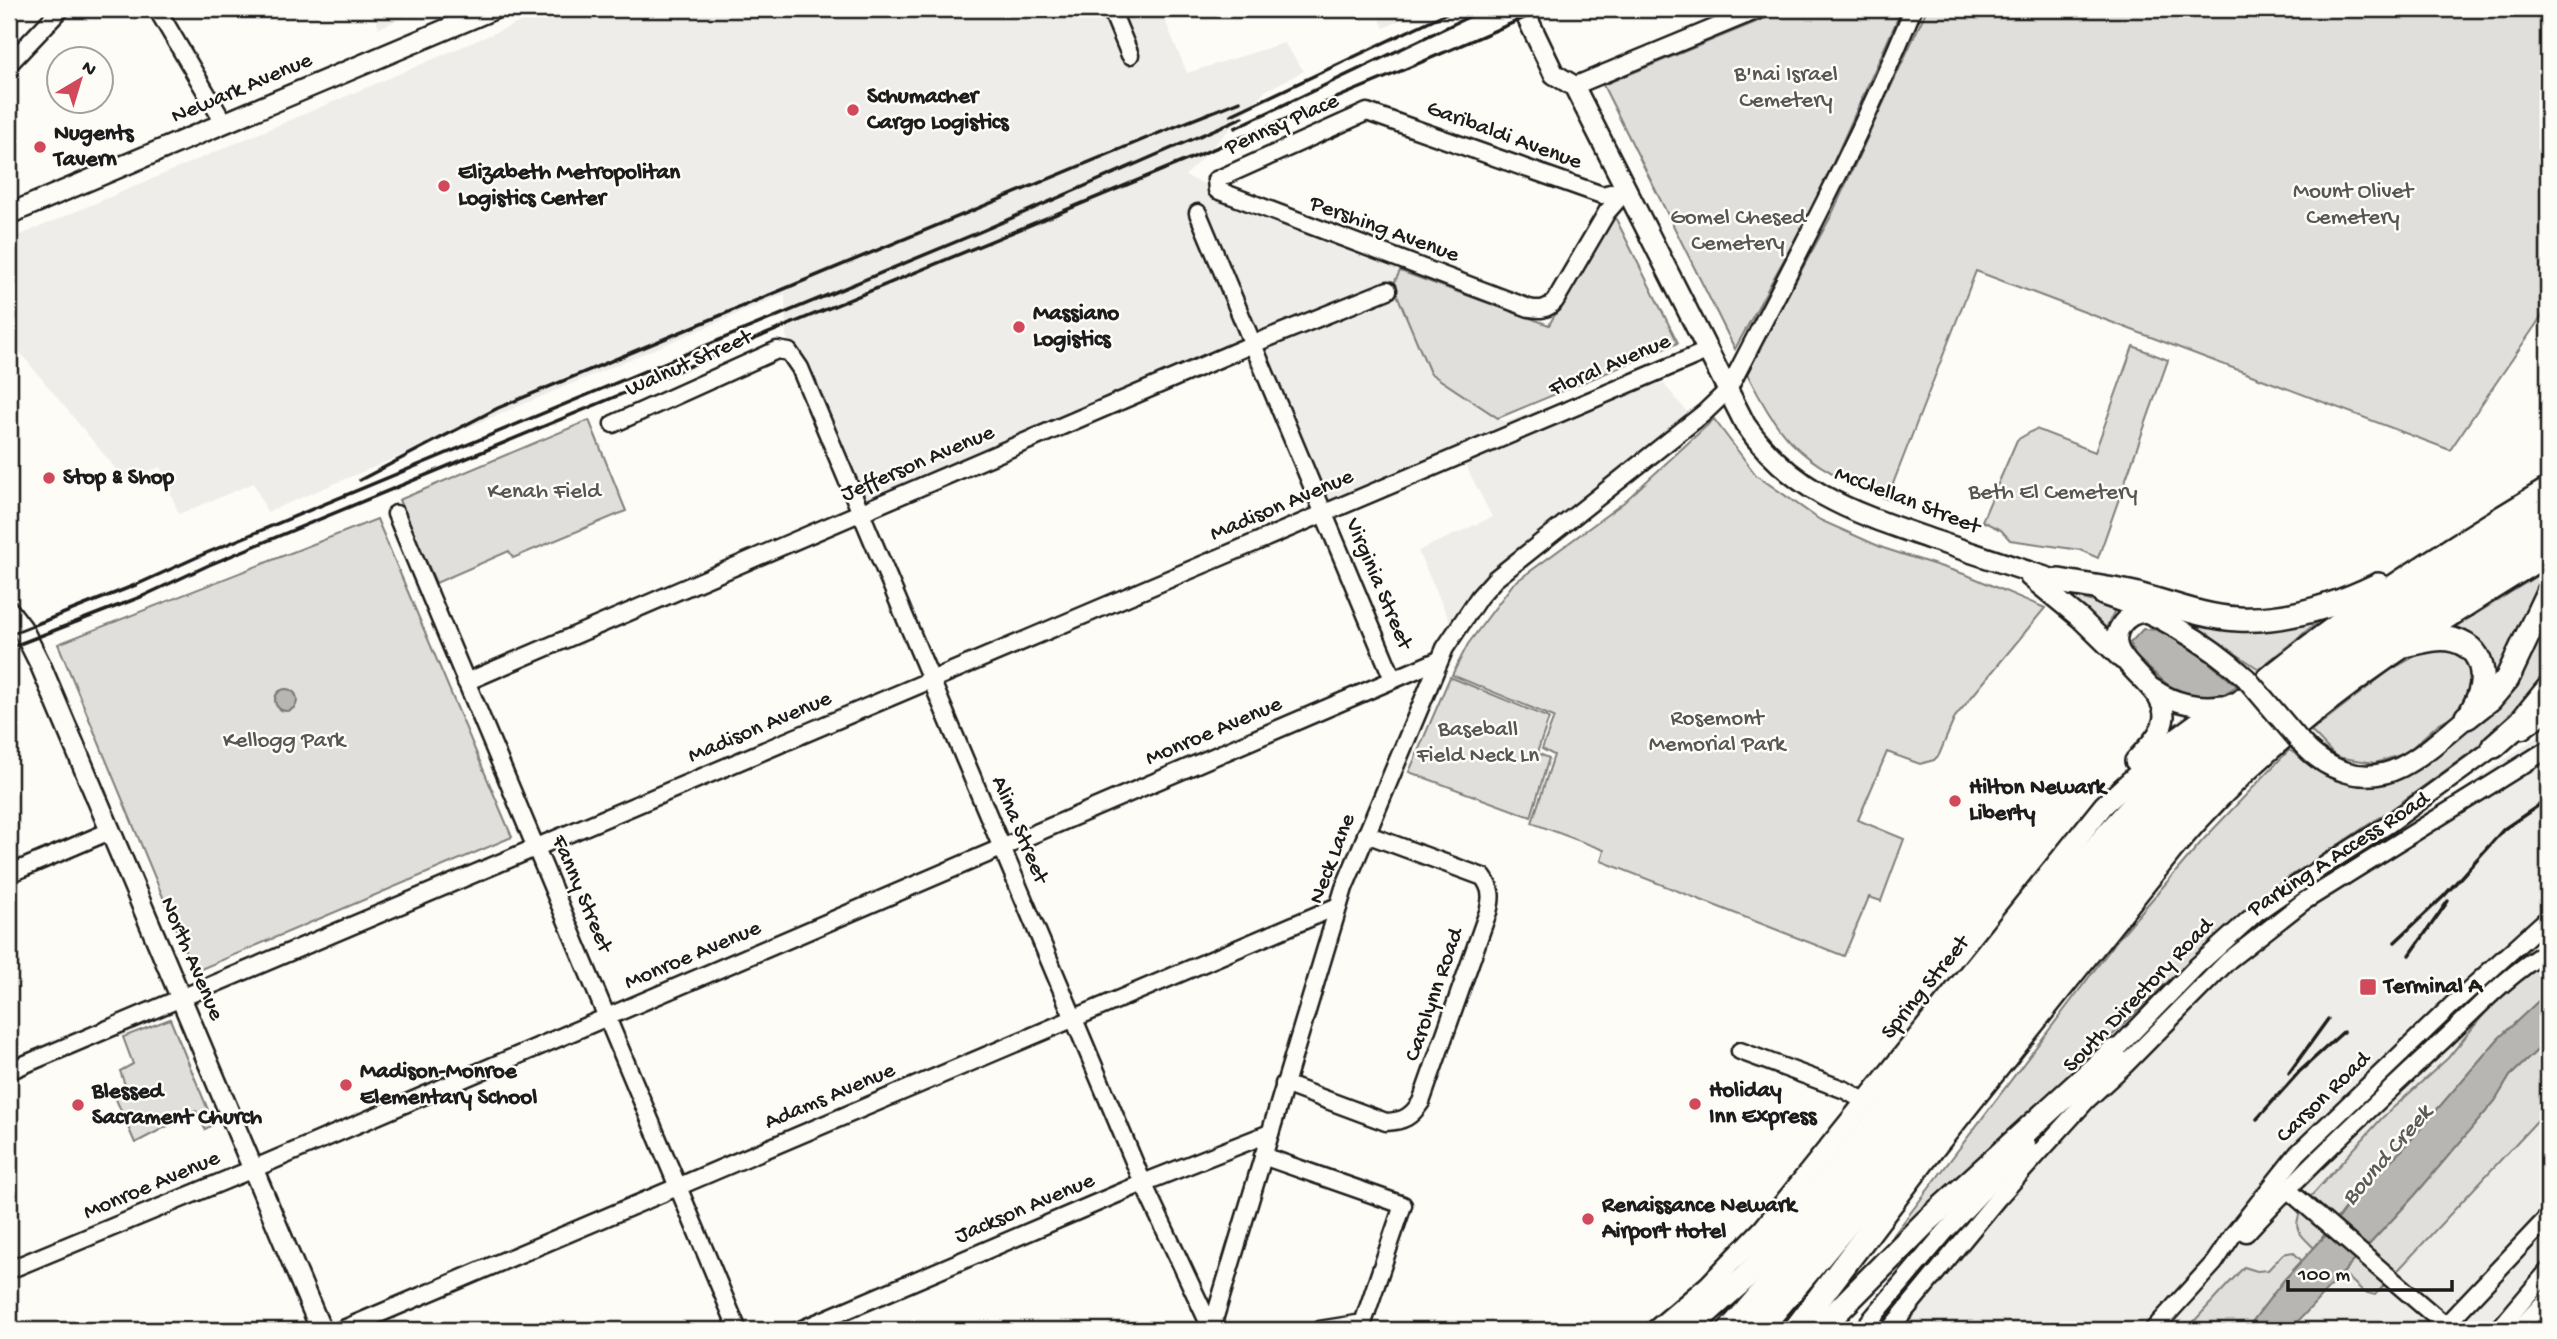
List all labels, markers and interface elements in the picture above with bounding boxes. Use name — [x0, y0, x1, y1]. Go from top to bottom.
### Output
north arrow — [46, 46, 116, 116]
street label: Newark Avenue — [167, 47, 318, 131]
text: N — [76, 56, 100, 82]
park label: B'nai Israel Cemetery — [1733, 62, 1838, 115]
place label: Schumacher Cargo Logistics — [867, 84, 1010, 137]
street label: Pennsy Place — [1220, 87, 1344, 163]
street label: Garibaldi Avenue — [1423, 95, 1586, 177]
marker: Schumacher Cargo Logistics — [845, 102, 861, 118]
place label: Nugents Tavern — [52, 121, 135, 174]
marker: Nugents Tavern — [32, 139, 48, 155]
place label: Elizabeth Metropolitan Logistics Center — [458, 160, 681, 213]
marker: Elizabeth Metropolitan Logistics Center — [436, 178, 452, 194]
park label: Mount Olivet Cemetery — [2293, 179, 2414, 232]
street label: Pershing Avenue — [1305, 190, 1464, 270]
park label: Gomel Chesed Cemetery — [1670, 205, 1807, 258]
place label: Massiano Logistics — [1033, 301, 1119, 354]
marker: Massiano Logistics — [1011, 319, 1027, 335]
street label: Walnut Street — [622, 324, 758, 404]
street label: Floral Avenue — [1544, 328, 1676, 404]
street label: Jefferson Avenue — [837, 419, 1000, 508]
street label: McClellan Street — [1830, 461, 1985, 542]
street label: Madison Avenue — [1206, 463, 1359, 548]
place label: Stop & Shop — [63, 465, 175, 492]
marker: Stop & Shop — [41, 470, 57, 486]
park label: Kenah Field — [487, 479, 602, 506]
park label: Beth El Cemetery — [1968, 480, 2137, 507]
street label: Virginia Street — [1338, 514, 1418, 655]
street label: Madison Avenue — [684, 685, 837, 770]
street label: Monroe Avenue — [1142, 691, 1287, 773]
park label: Rosemont Memorial Park — [1649, 706, 1788, 759]
park label: Baseball Field Neck Ln — [1416, 717, 1539, 770]
park label: Kellogg Park — [223, 728, 348, 755]
street label: Alina Street — [984, 772, 1054, 889]
place label: Hilton Newark Liberty — [1969, 775, 2109, 828]
street label: Parking A Access Road — [2242, 785, 2436, 924]
marker: Hilton Newark Liberty — [1947, 793, 1963, 809]
street label: Neck Lane — [1303, 809, 1363, 908]
street label: Fanny Street — [544, 830, 618, 958]
street label: North Avenue — [153, 893, 230, 1026]
street label: South Directory Road — [2058, 912, 2221, 1079]
street label: Monroe Avenue — [621, 915, 766, 997]
street label: Carolynn Road — [1400, 923, 1471, 1065]
street label: Spring Street — [1876, 929, 1977, 1045]
place label: Terminal A — [2382, 974, 2483, 1001]
marker: Terminal A — [2358, 977, 2378, 997]
street label: Carson Road — [2271, 1045, 2378, 1150]
street label: Adams Avenue — [761, 1057, 900, 1137]
place label: Madison-Monroe Elementary School — [360, 1059, 537, 1112]
marker: Madison-Monroe Elementary School — [338, 1077, 354, 1093]
place label: Holiday Inn Express — [1709, 1078, 1818, 1131]
place label: Blessed Sacrament Church — [91, 1079, 263, 1132]
marker: Holiday Inn Express — [1687, 1096, 1703, 1112]
marker: Blessed Sacrament Church — [70, 1097, 86, 1113]
water label: Bound Creek — [2336, 1098, 2441, 1212]
street label: Monroe Avenue — [80, 1145, 225, 1227]
street label: Jackson Avenue — [951, 1167, 1100, 1251]
place label: Renaissance Newark Airport Hotel — [1601, 1193, 1799, 1246]
marker: Renaissance Newark Airport Hotel — [1580, 1211, 1596, 1227]
scale bar — [2288, 1248, 2452, 1292]
text: 100 m — [2297, 1264, 2350, 1289]

